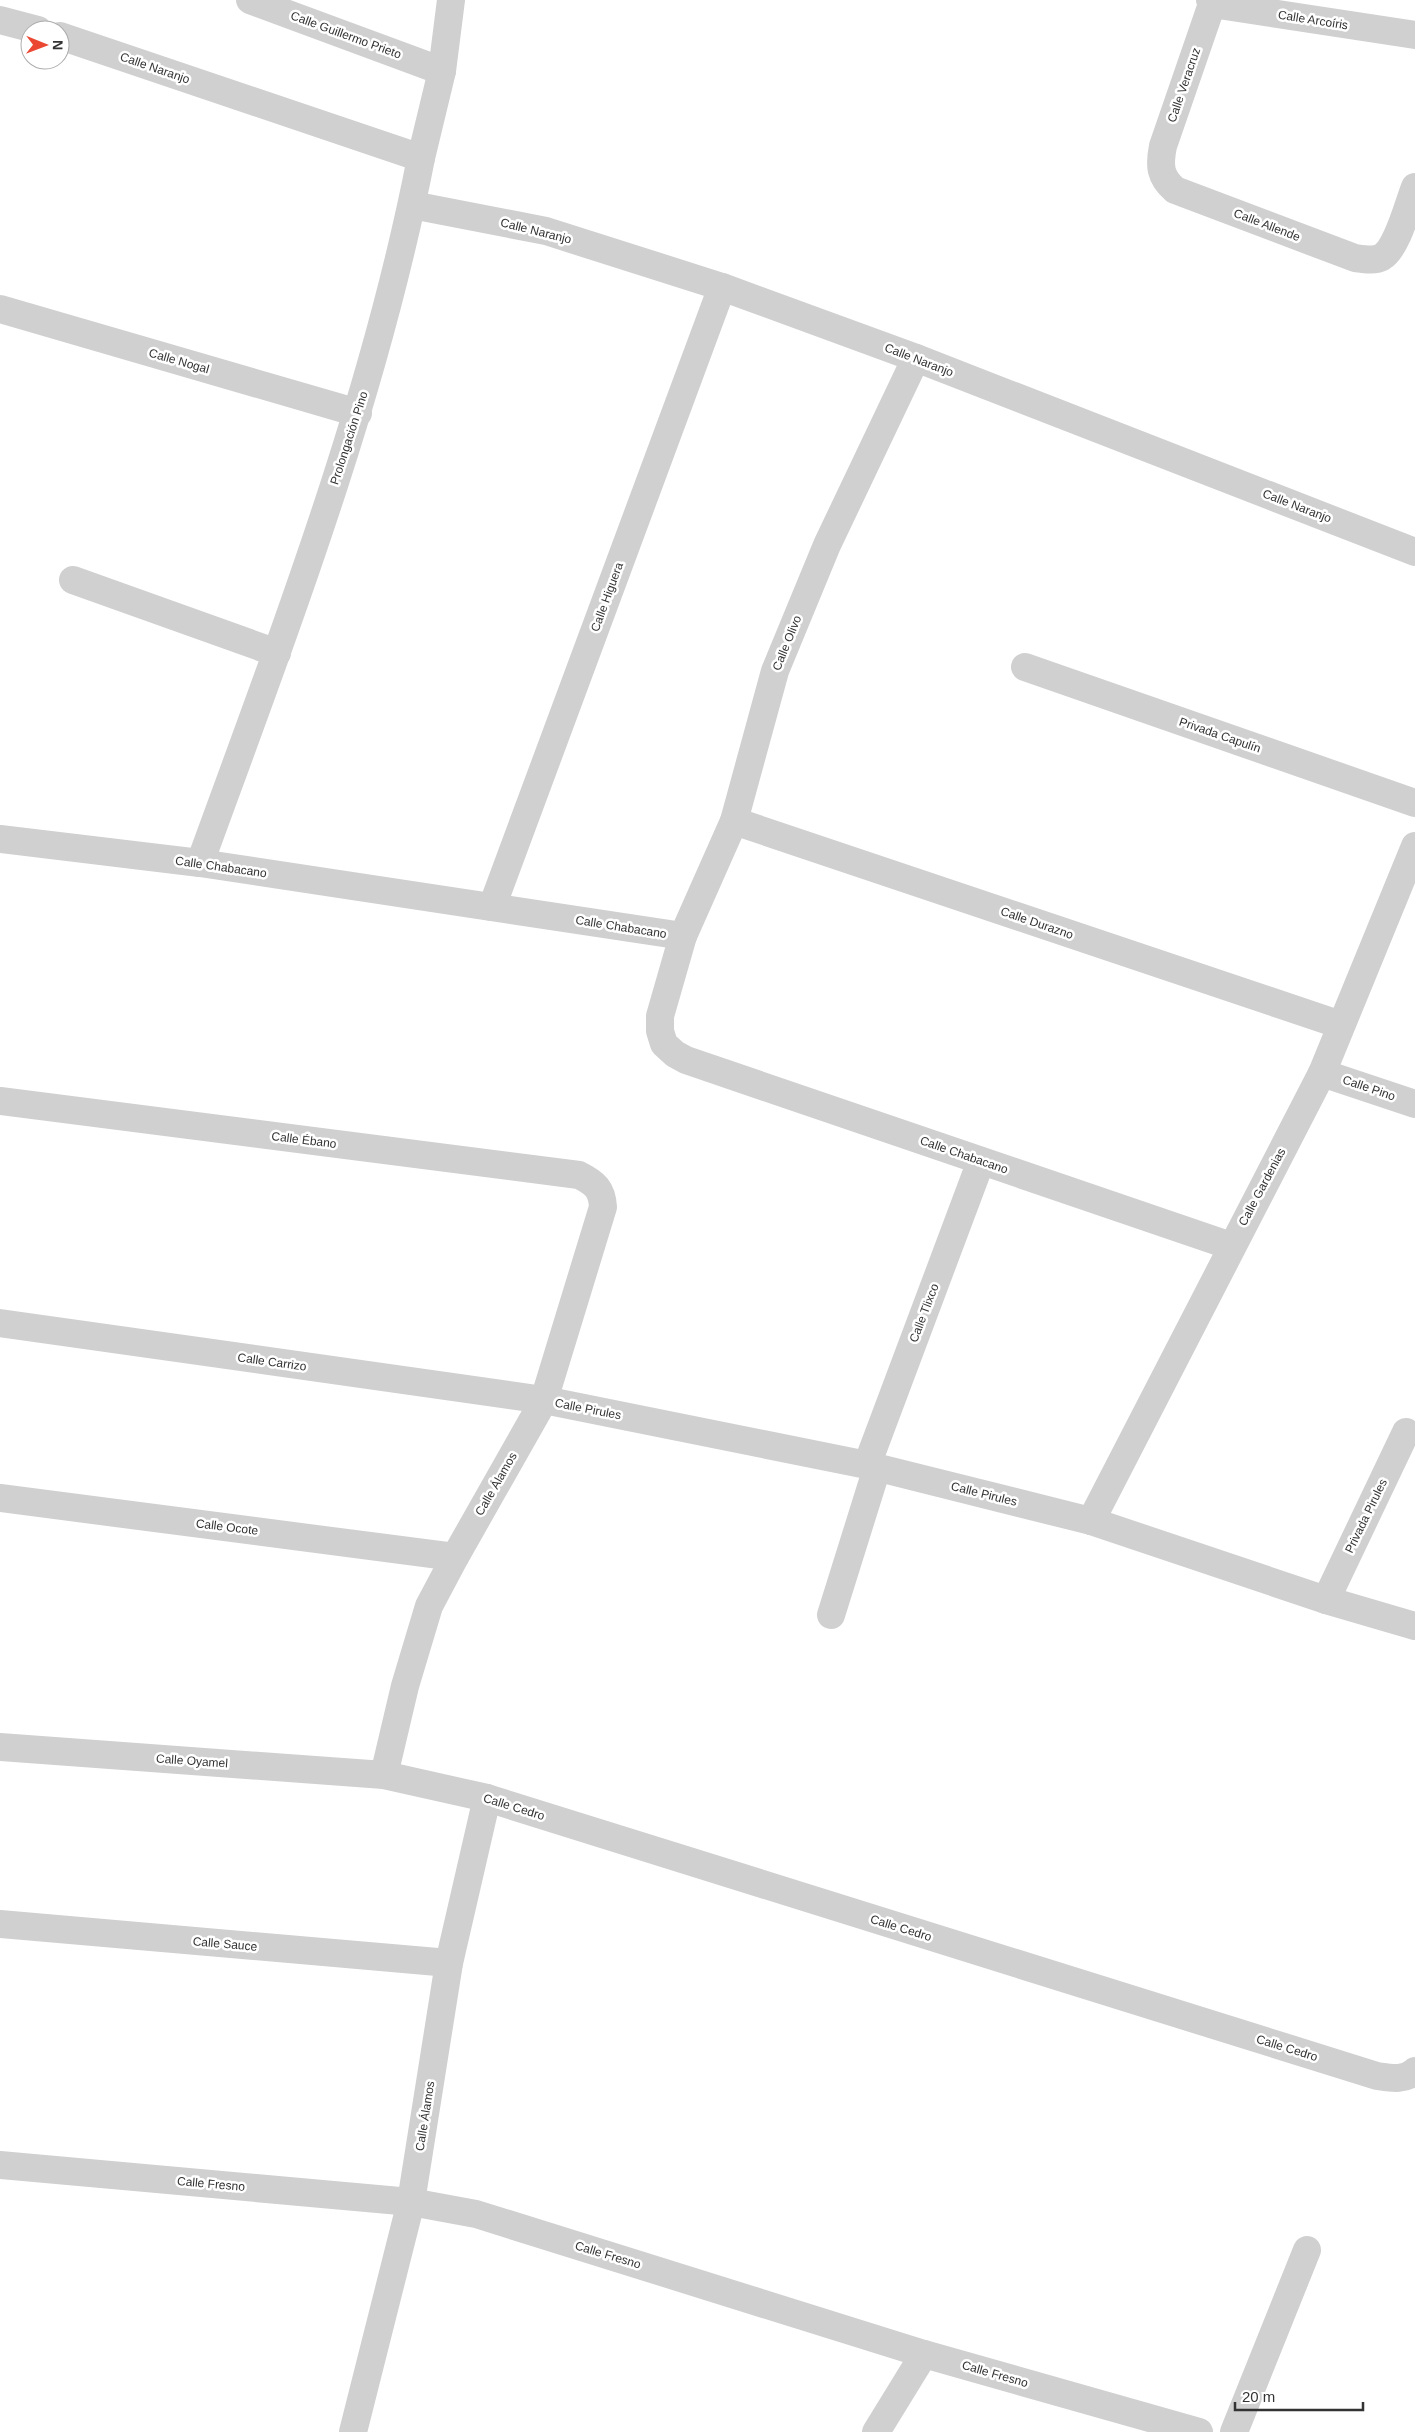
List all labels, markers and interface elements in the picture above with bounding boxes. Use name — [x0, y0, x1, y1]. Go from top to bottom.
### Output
street label: Calle Guillermo Prieto — [289, 8, 404, 62]
street label: Calle Arcoíris — [1277, 8, 1349, 32]
north arrow — [20, 20, 70, 70]
text: N — [50, 40, 66, 50]
street label: Calle Veracruz — [1165, 46, 1203, 124]
street label: Calle Naranjo — [118, 50, 192, 87]
street label: Calle Allende — [1232, 206, 1303, 244]
street label: Calle Naranjo — [499, 215, 573, 247]
street label: Calle Naranjo — [883, 340, 956, 380]
street label: Calle Nogal — [147, 346, 211, 376]
street label: Prolongación Pino — [327, 389, 371, 486]
street label: Calle Naranjo — [1261, 486, 1334, 526]
street label: Calle Higuera — [588, 560, 626, 634]
street label: Calle Olivo — [770, 613, 804, 673]
street label: Privada Capulín — [1177, 714, 1263, 756]
street label: Calle Chabacano — [174, 854, 268, 880]
street label: Calle Durazno — [999, 904, 1076, 942]
street label: Calle Chabacano — [574, 913, 668, 941]
street label: Calle Pino — [1341, 1072, 1397, 1104]
street label: Calle Ébano — [271, 1128, 338, 1151]
street label: Calle Chabacano — [918, 1133, 1010, 1177]
street label: Calle Gardenias — [1236, 1146, 1288, 1228]
street label: Calle Tlixco — [906, 1281, 942, 1344]
street label: Calle Carrizo — [237, 1350, 308, 1374]
street label: Calle Pirules — [554, 1396, 622, 1422]
street label: Calle Álamos — [471, 1449, 520, 1518]
street label: Privada Pirules — [1342, 1477, 1390, 1555]
street label: Calle Pirules — [950, 1479, 1018, 1509]
street label: Calle Ocote — [195, 1516, 259, 1538]
street label: Calle Oyamel — [156, 1752, 228, 1770]
street label: Calle Cedro — [482, 1791, 547, 1823]
street label: Calle Cedro — [869, 1912, 934, 1944]
street label: Calle Sauce — [192, 1934, 258, 1954]
street label: Calle Cedro — [1255, 2032, 1320, 2064]
street label: Calle Álamos — [412, 2080, 437, 2152]
street label: Calle Fresno — [177, 2174, 246, 2194]
street label: Calle Fresno — [573, 2238, 643, 2272]
street label: Calle Fresno — [960, 2358, 1030, 2390]
scale bar — [1235, 2380, 1362, 2412]
text: 20 m — [1242, 2388, 1275, 2405]

